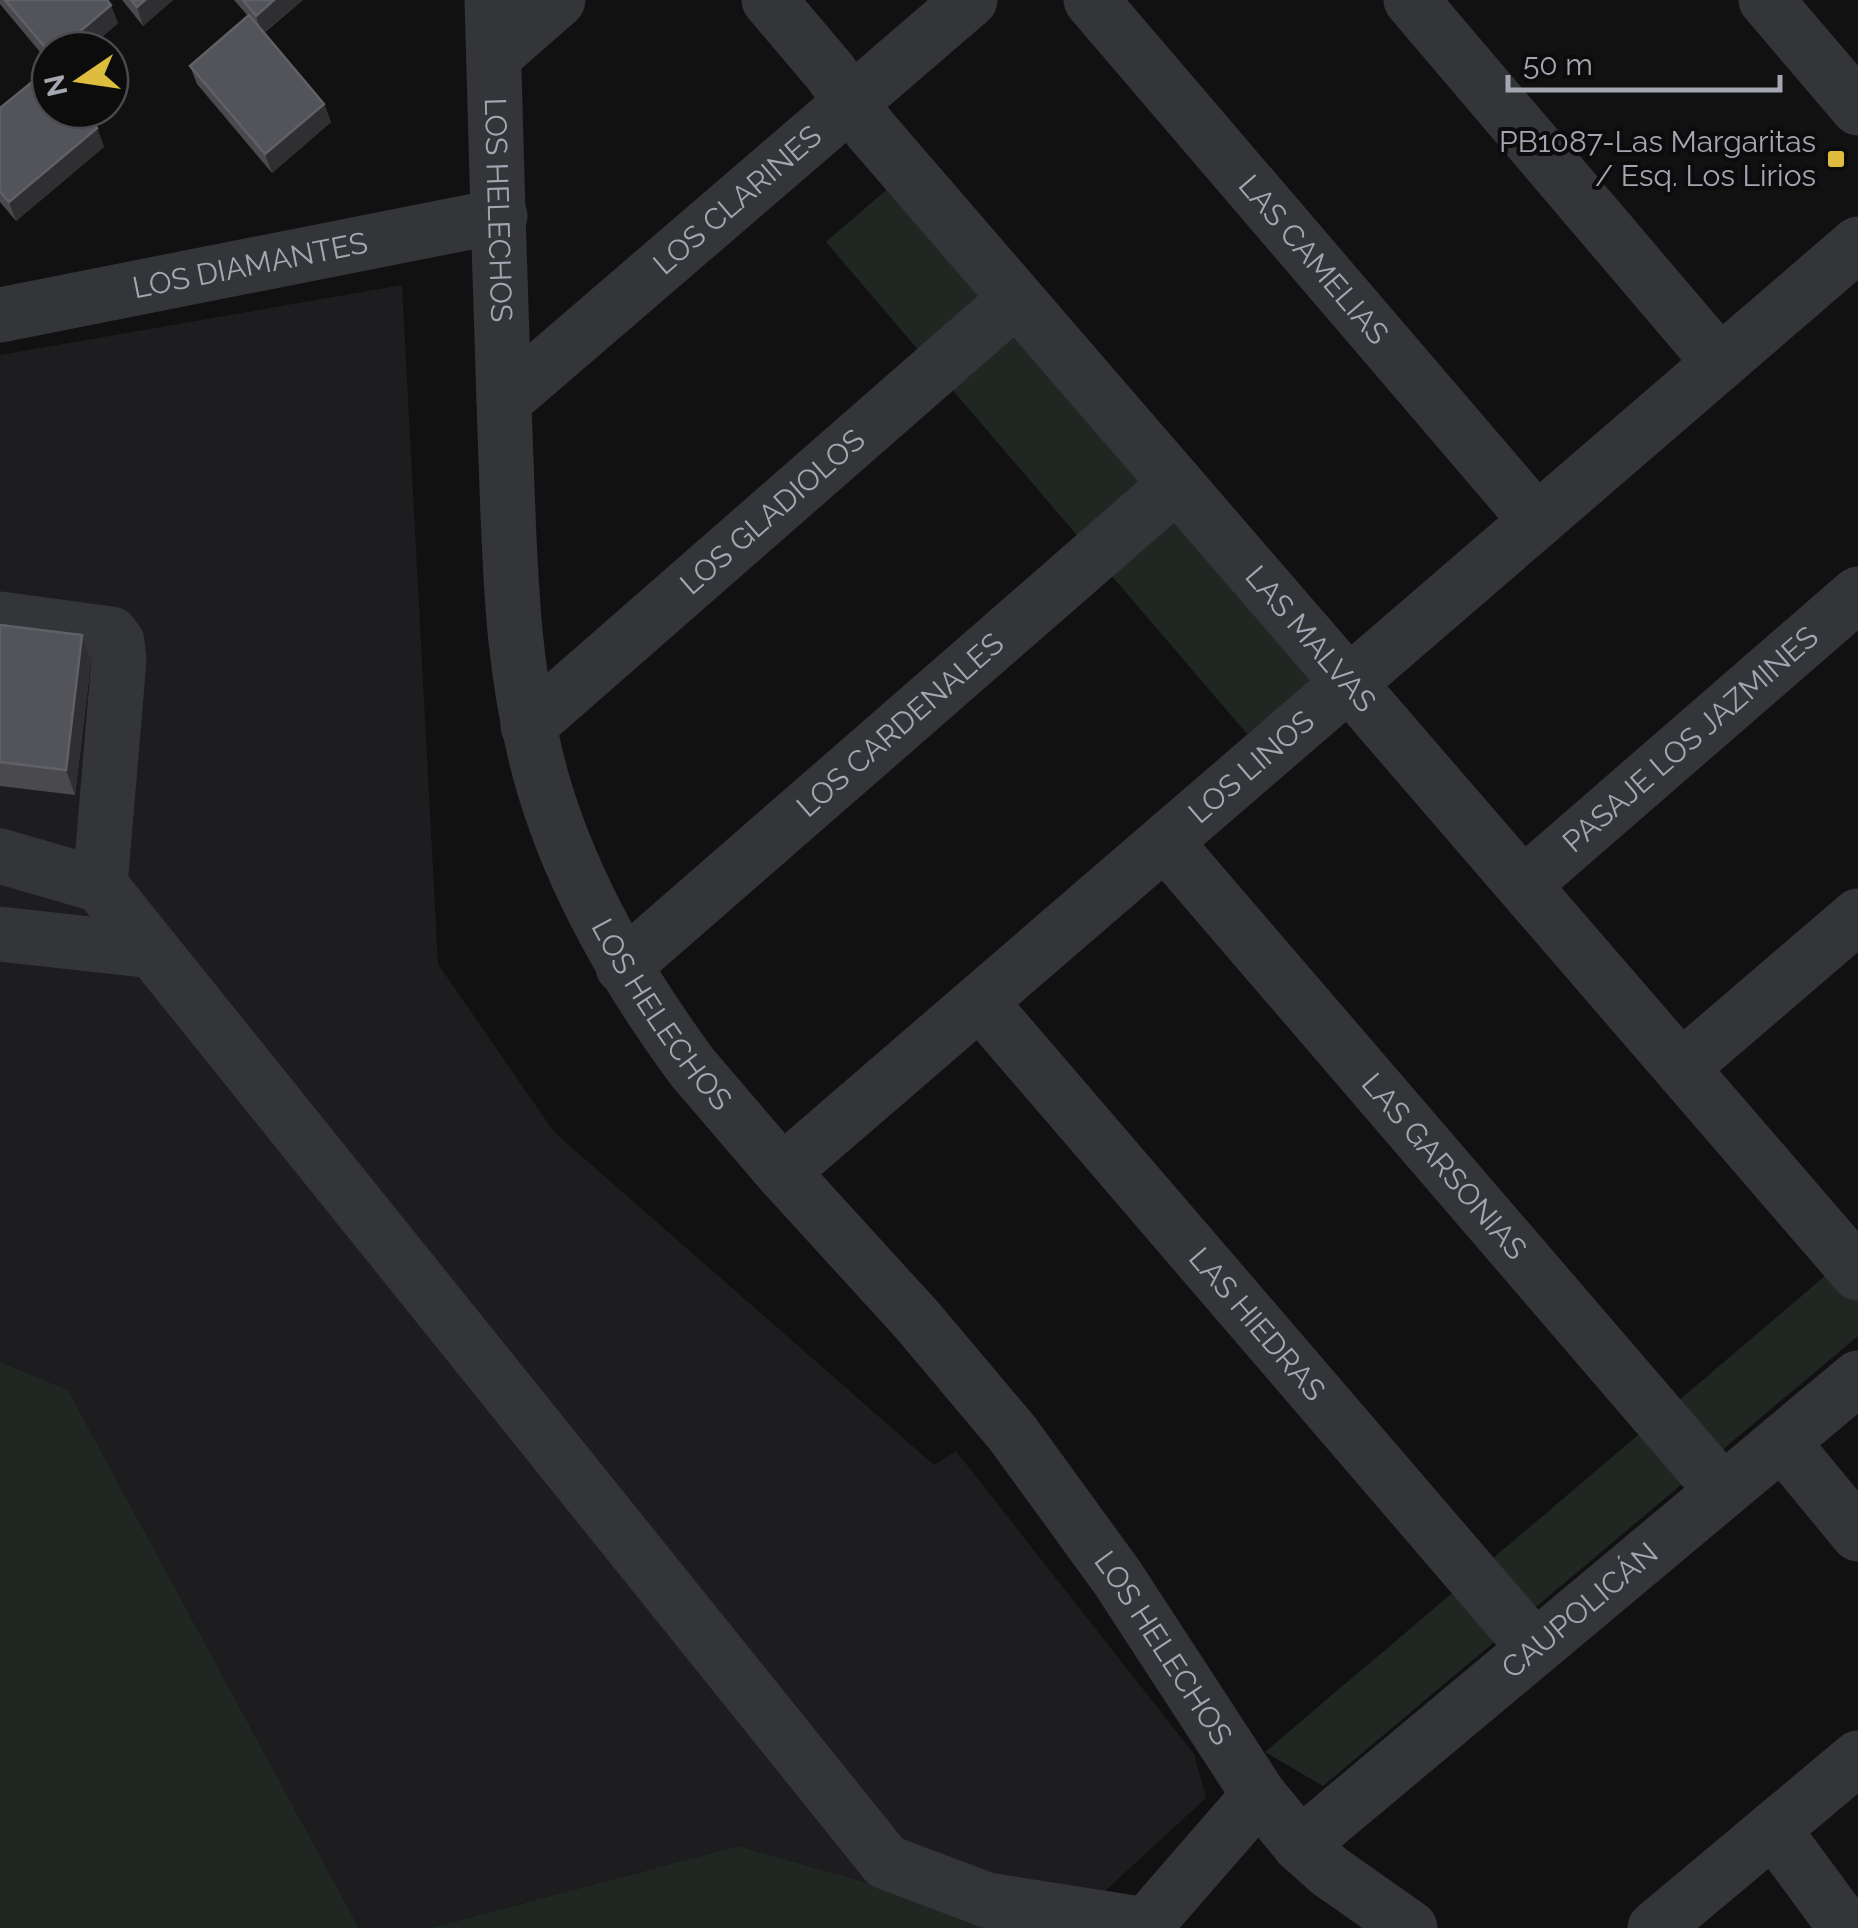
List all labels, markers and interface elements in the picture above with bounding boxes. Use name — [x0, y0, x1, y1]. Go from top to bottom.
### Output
north arrow — [30, 30, 130, 130]
scale bar — [1508, 30, 1780, 92]
text: 50 m — [1523, 47, 1593, 82]
text: N — [38, 71, 75, 100]
street label: LOS HELECHOS — [478, 97, 519, 323]
street label: LOS CLARINES — [646, 118, 828, 281]
place label: PB1087-Las Margaritas / Esq. Los Lirios — [1499, 124, 1816, 193]
marker: PB1087-Las Margaritas / Esq. Los Lirios — [1825, 148, 1847, 170]
street label: LAS CAMELIAS — [1232, 168, 1396, 351]
street label: LOS DIAMANTES — [130, 225, 371, 305]
street label: LOS GLADIOLOS — [673, 422, 872, 602]
street label: LAS MALVAS — [1238, 559, 1383, 719]
street label: PASAJE LOS JAZMINES — [1556, 619, 1825, 859]
street label: LOS CARDENALES — [790, 625, 1010, 824]
street label: LOS LINOS — [1181, 703, 1321, 830]
street label: LOS HELECHOS — [585, 913, 739, 1117]
street label: LAS GARSONIAS — [1355, 1066, 1534, 1266]
street label: LAS HIEDRAS — [1182, 1240, 1333, 1408]
street label: CAUPOLICÁN — [1495, 1535, 1665, 1685]
street label: LOS HELECHOS — [1087, 1544, 1240, 1751]

